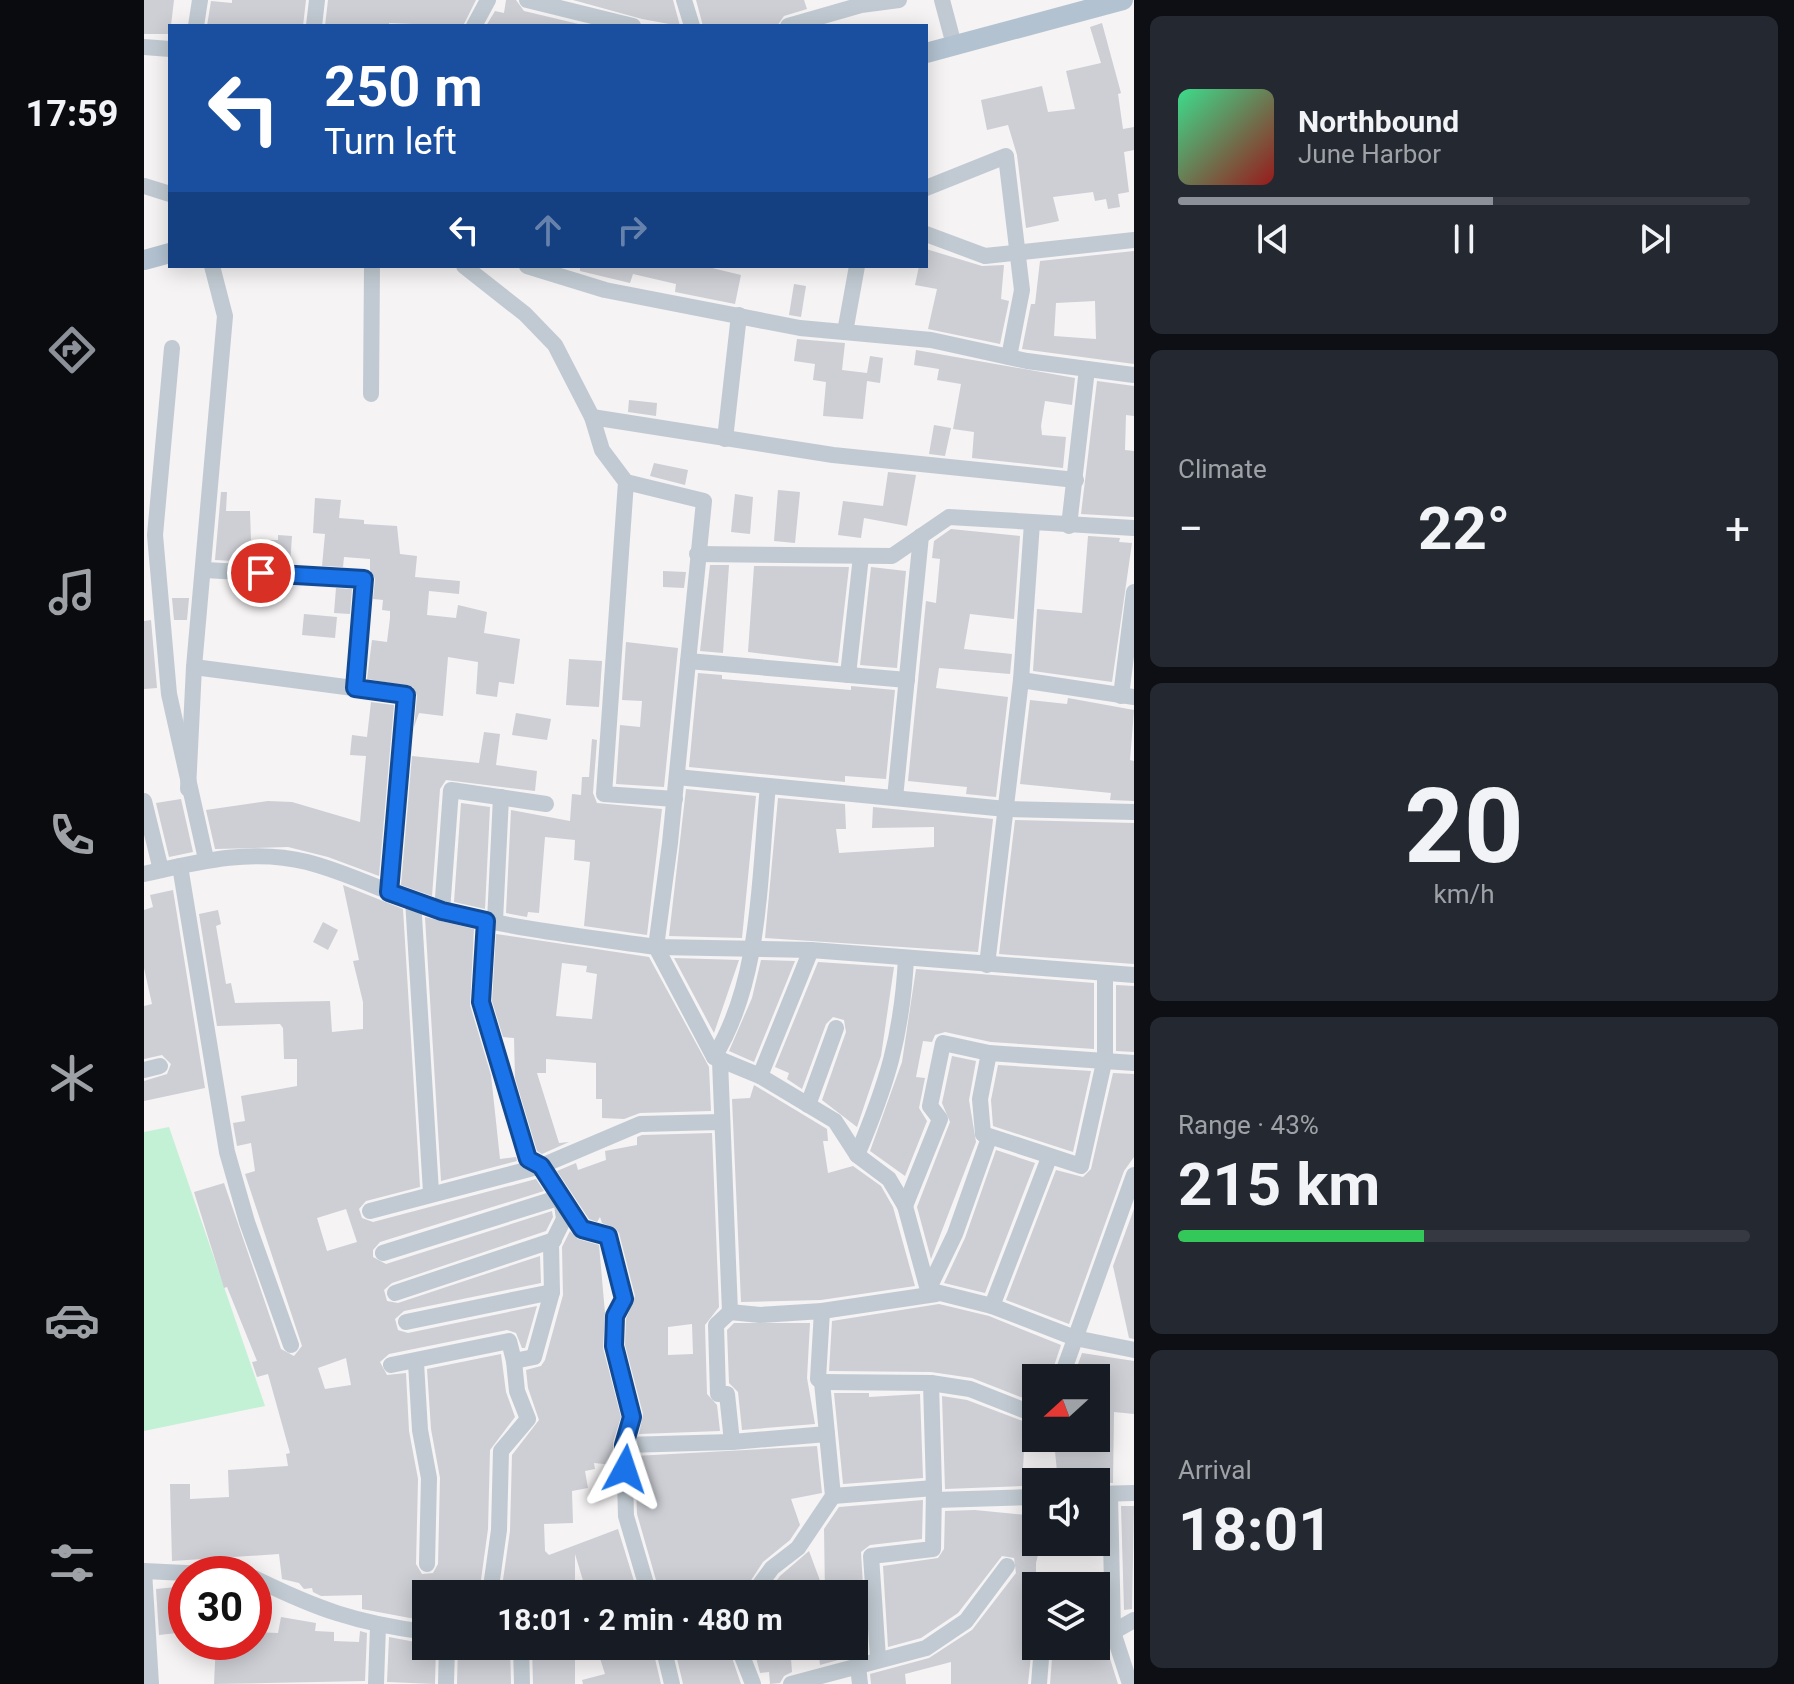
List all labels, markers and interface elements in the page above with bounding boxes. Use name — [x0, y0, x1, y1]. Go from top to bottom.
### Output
text: 250 m — [324, 54, 483, 120]
icon: left — [192, 56, 296, 160]
text: 17:59 — [26, 93, 118, 135]
text: Northbound — [1298, 104, 1459, 139]
text: Turn left — [324, 121, 457, 163]
text: June Harbor — [1298, 139, 1441, 169]
icon: left — [442, 208, 486, 252]
icon: ahead — [526, 208, 570, 252]
icon: right — [610, 208, 654, 252]
icon: previous — [1251, 217, 1295, 261]
icon: pause — [1442, 217, 1486, 261]
icon: next — [1633, 217, 1677, 261]
icon: directions — [44, 322, 100, 378]
text: Climate — [1178, 454, 1267, 484]
text: 22° — [1418, 493, 1510, 564]
text: − — [1178, 503, 1203, 555]
text: + — [1725, 503, 1750, 555]
pin — [227, 539, 295, 607]
icon: arrive — [239, 551, 283, 595]
icon: music — [44, 564, 100, 620]
text: 20 — [1404, 766, 1524, 887]
icon: phone — [44, 807, 100, 863]
text: km/h — [1433, 879, 1495, 909]
icon: climate — [44, 1050, 100, 1106]
text: Range · 43% — [1178, 1110, 1319, 1140]
text: 215 km — [1178, 1149, 1380, 1220]
icon: car — [44, 1292, 100, 1348]
north arrow — [1022, 1364, 1110, 1452]
map controls — [1022, 1364, 1110, 1660]
position arrow — [583, 1427, 667, 1511]
text: Arrival — [1178, 1455, 1252, 1485]
button: sound — [1022, 1468, 1110, 1556]
text: 18:01 — [1178, 1494, 1333, 1565]
icon: filters — [44, 1535, 100, 1591]
speed limit sign: 30 — [168, 1556, 272, 1660]
button: layers — [1022, 1572, 1110, 1660]
text: 18:01 · 2 min · 480 m — [497, 1602, 783, 1637]

